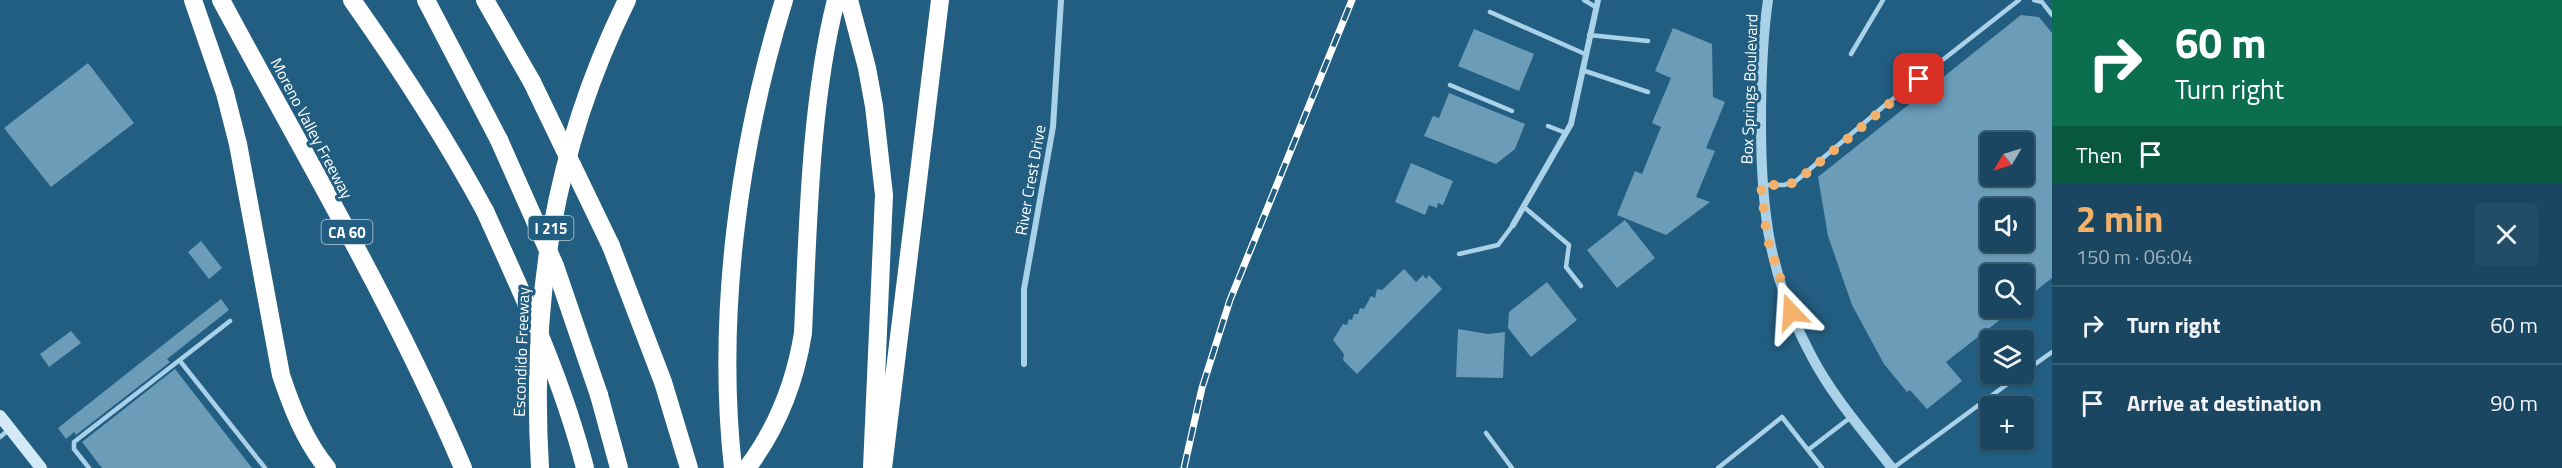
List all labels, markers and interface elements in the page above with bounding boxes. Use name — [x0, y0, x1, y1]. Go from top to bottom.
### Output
text: 60 m — [2175, 10, 2267, 74]
street label: Box Springs Boulevard — [1734, 13, 1764, 165]
icon: right — [2076, 24, 2154, 102]
street label: Moreno Valley Freeway — [265, 53, 359, 203]
pin — [1893, 53, 1944, 104]
icon: arrive — [1902, 62, 1935, 95]
text: Turn right — [2175, 68, 2284, 109]
street label: River Crest Drive — [1008, 123, 1052, 237]
north arrow — [1980, 132, 2034, 186]
map controls — [1980, 132, 2034, 450]
text: Then — [2076, 138, 2122, 172]
icon: arrive — [2134, 138, 2167, 171]
text: 2 min — [2076, 191, 2163, 246]
button: sound — [1980, 198, 2034, 252]
button: close — [2475, 203, 2538, 266]
road number: I 215 — [528, 216, 574, 240]
road number: CA 60 — [322, 220, 372, 244]
text: 150 m · 06:04 — [2076, 241, 2193, 272]
button: search — [1980, 264, 2034, 318]
position arrow — [1759, 280, 1823, 344]
street label: Escondido Freeway — [507, 286, 535, 417]
text: Turn right — [2127, 308, 2221, 342]
text: 60 m — [2490, 308, 2538, 342]
icon: right — [2076, 309, 2109, 342]
button: layers — [1980, 330, 2034, 384]
text: Arrive at destination — [2127, 386, 2322, 420]
text: 90 m — [2490, 386, 2538, 420]
icon: arrive — [2076, 387, 2109, 420]
button: + — [1980, 396, 2034, 450]

